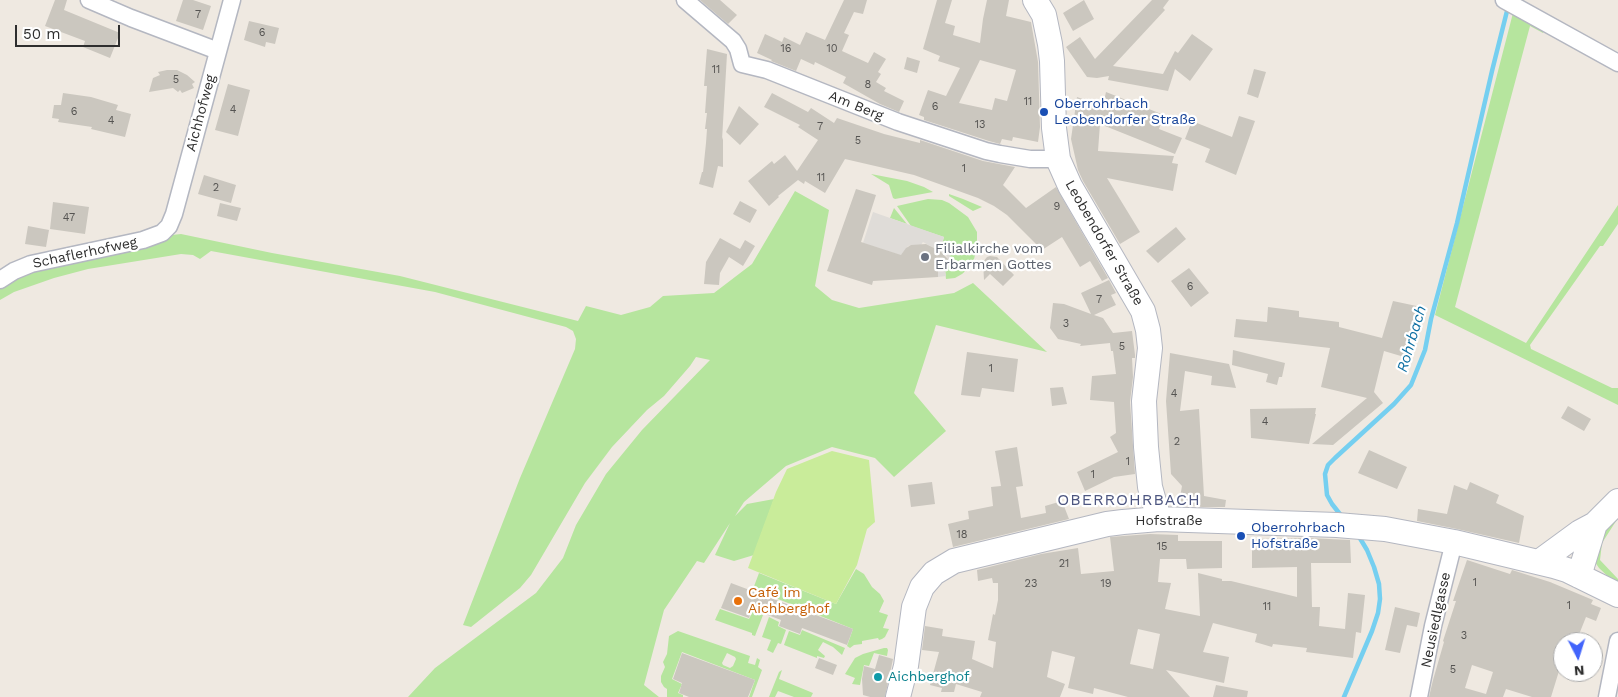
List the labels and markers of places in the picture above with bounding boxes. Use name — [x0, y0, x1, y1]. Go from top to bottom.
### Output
place label: Oberrohrbach Leobendorfer Straße — [1054, 96, 1196, 128]
marker: Oberrohrbach Leobendorfer Straße — [1038, 106, 1050, 118]
place label: Filialkirche vom Erbarmen Gottes — [935, 241, 1052, 274]
marker: Filialkirche vom Erbarmen Gottes — [919, 251, 931, 263]
place label: Oberrohrbach Hofstraße — [1251, 520, 1345, 552]
marker: Oberrohrbach Hofstraße — [1235, 530, 1247, 542]
place label: Café im Aichberghof — [748, 585, 830, 618]
marker: Café im Aichberghof — [732, 595, 744, 607]
place label: Aichberghof — [888, 669, 970, 685]
marker: Aichberghof — [872, 671, 884, 683]

